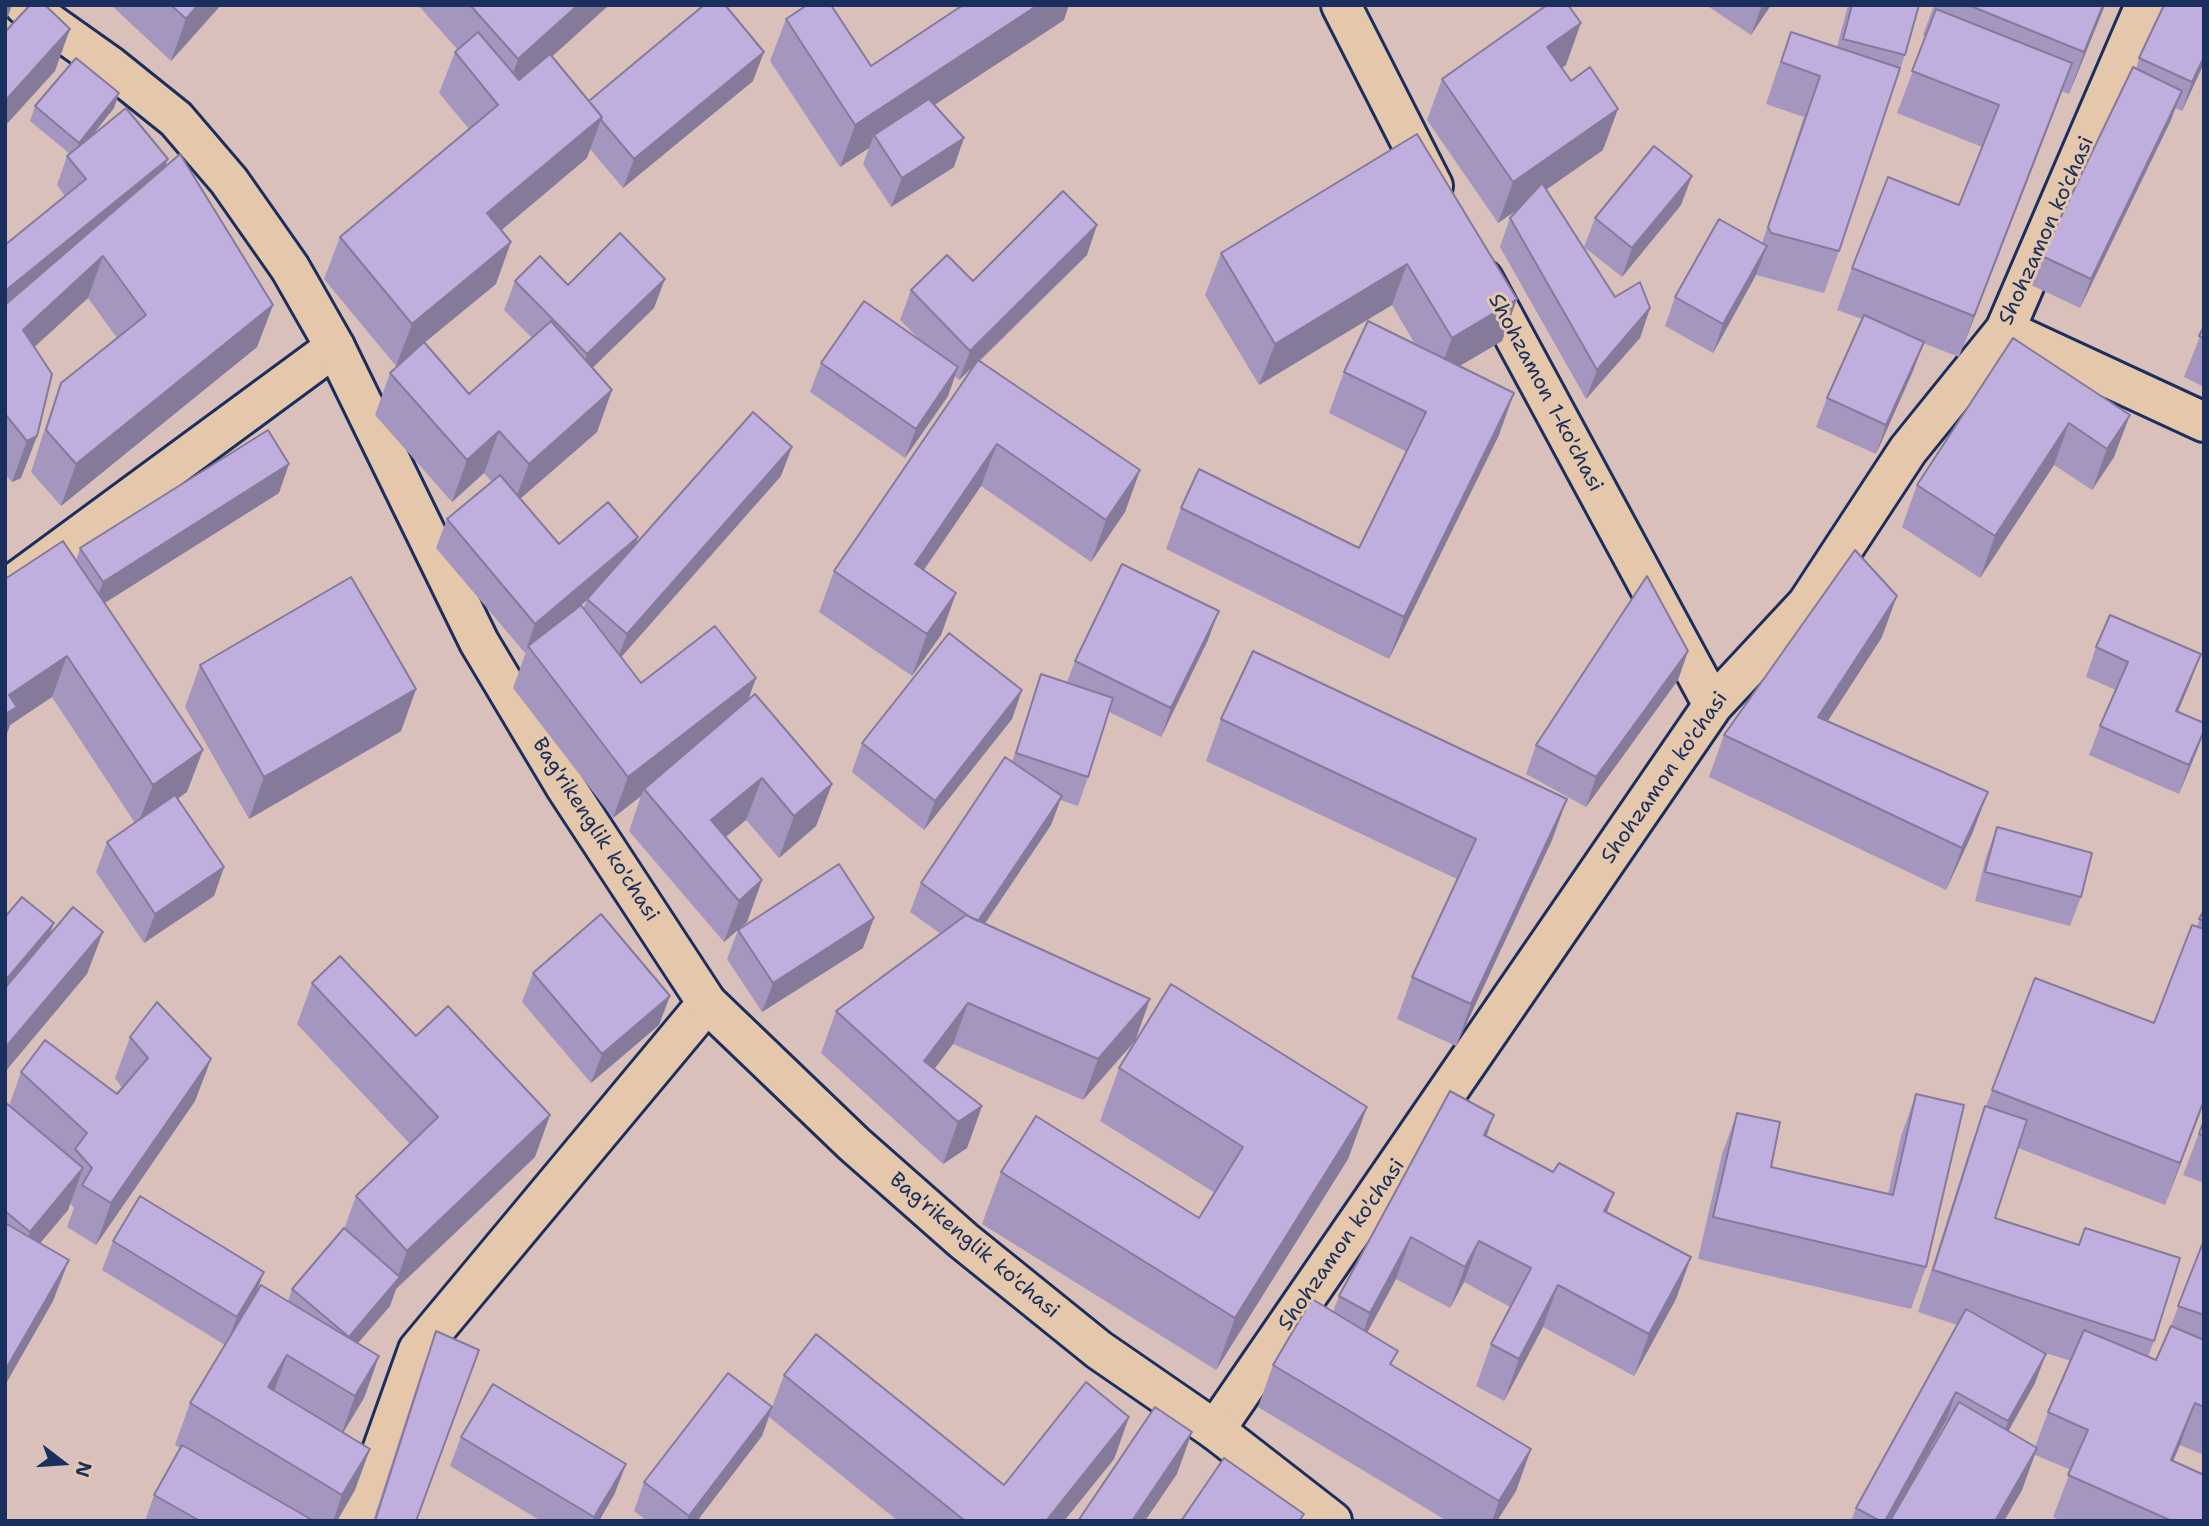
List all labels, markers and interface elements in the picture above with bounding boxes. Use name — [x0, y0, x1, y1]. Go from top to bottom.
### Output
street label: Shohzamon ko'chasi — [1994, 133, 2100, 329]
street label: Shohzamon 1-ko'chasi — [1482, 290, 1608, 496]
street label: Shohzamon ko'chasi — [1596, 687, 1734, 869]
street label: Bag'rikenglik ko'chasi — [526, 733, 664, 927]
street label: Shohzamon ko'chasi — [1273, 1154, 1411, 1336]
street label: Bag'rikenglik ko'chasi — [884, 1168, 1064, 1324]
north arrow — [28, 1428, 98, 1498]
text: N — [69, 1458, 98, 1480]

